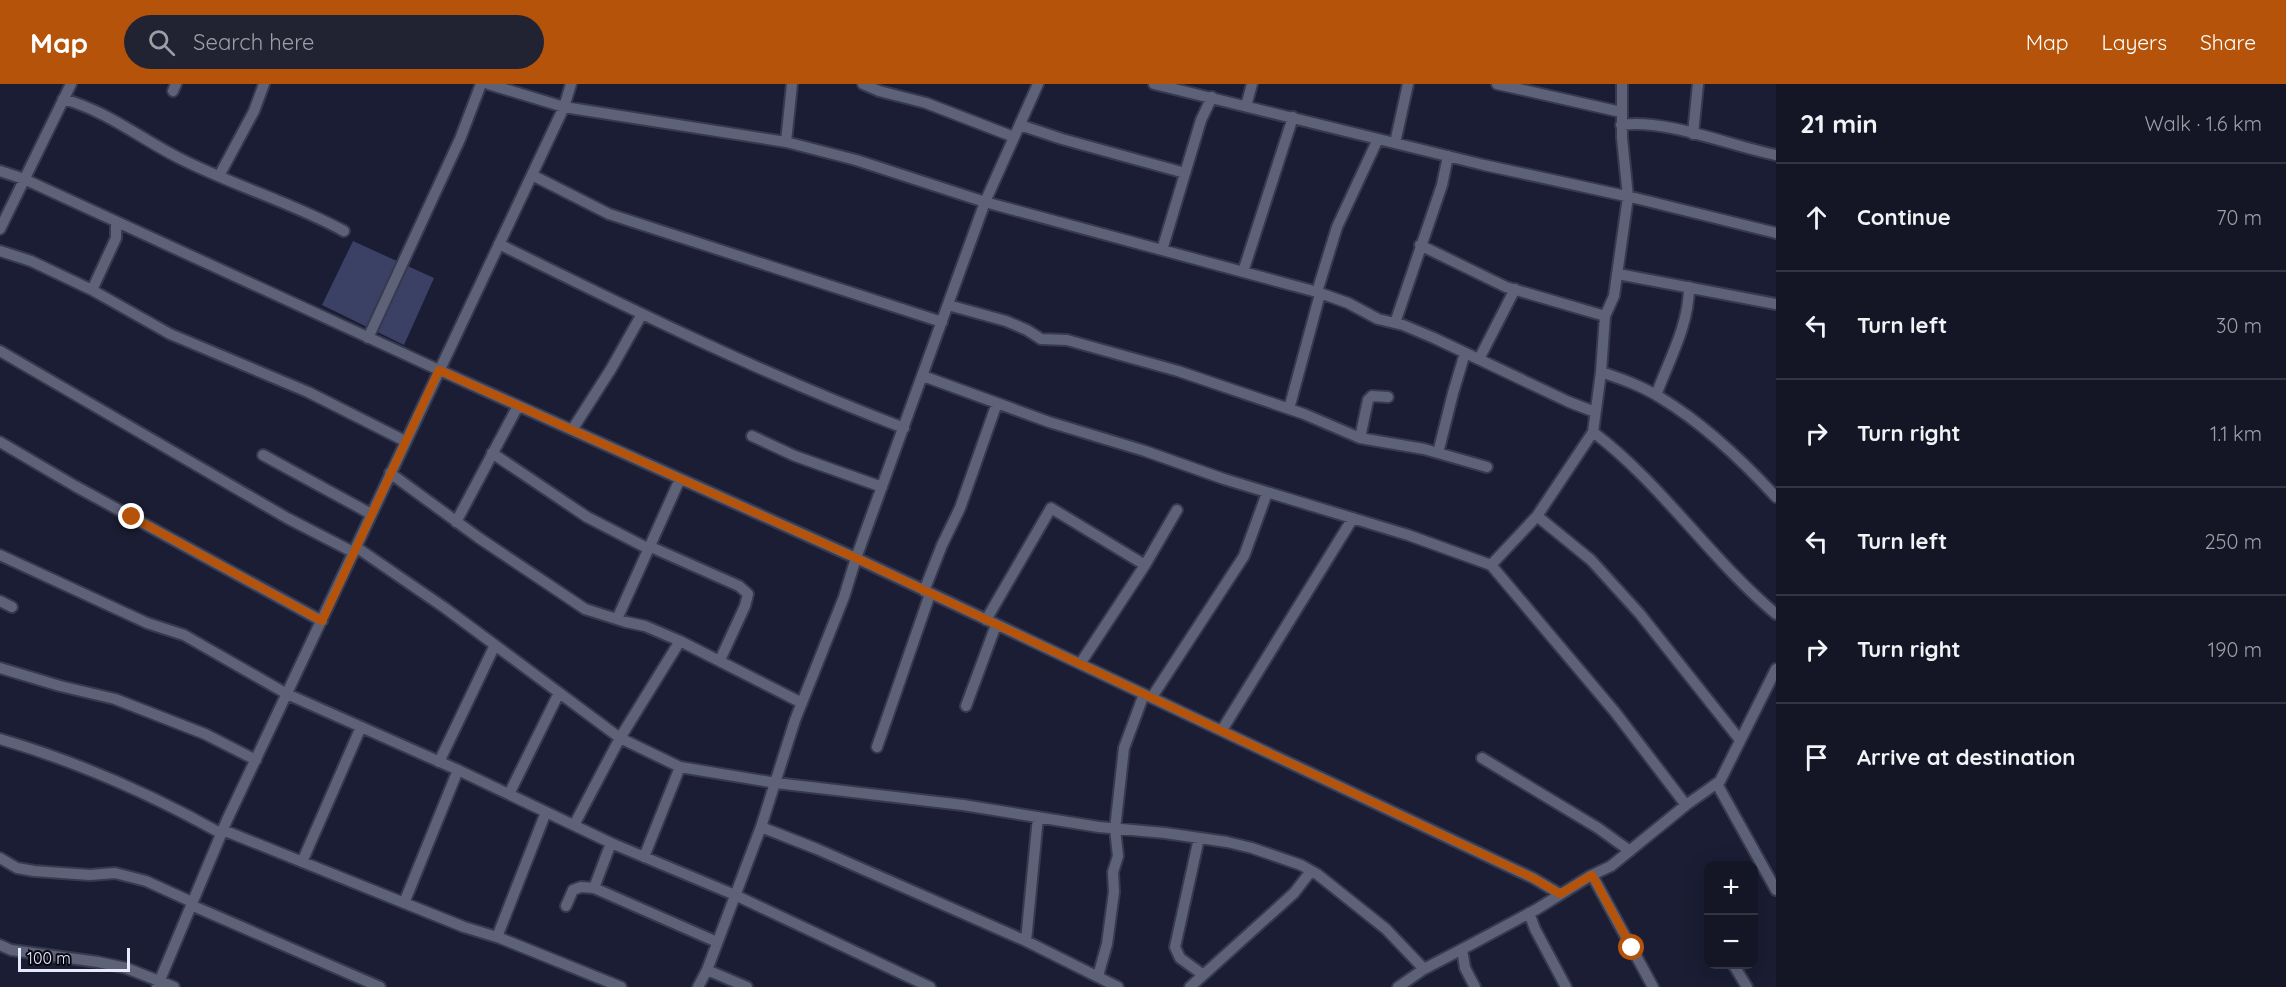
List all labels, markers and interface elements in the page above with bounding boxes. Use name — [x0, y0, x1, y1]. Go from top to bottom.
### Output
search box — [124, 15, 544, 69]
text: Map — [30, 25, 88, 60]
icon: search — [145, 26, 178, 59]
text: Search here — [193, 28, 315, 56]
text: Map — [2026, 29, 2069, 55]
text: Layers — [2102, 29, 2167, 55]
text: Share — [2200, 29, 2256, 55]
text: 21 min — [1800, 107, 1878, 140]
text: Walk · 1.6 km — [2144, 111, 2262, 136]
icon: ahead — [1800, 201, 1833, 234]
text: Continue — [1857, 203, 1951, 231]
text: 70 m — [2216, 205, 2262, 230]
icon: left — [1800, 309, 1833, 342]
text: Turn left — [1857, 311, 1947, 339]
text: 30 m — [2216, 313, 2262, 338]
icon: right — [1800, 417, 1833, 450]
text: Turn right — [1857, 419, 1961, 447]
text: 1.1 km — [2210, 421, 2262, 446]
route end — [118, 503, 144, 529]
icon: left — [1800, 525, 1833, 558]
text: Turn left — [1857, 527, 1947, 555]
text: 250 m — [2204, 529, 2262, 554]
icon: right — [1800, 633, 1833, 666]
text: Turn right — [1857, 635, 1961, 663]
text: 190 m — [2208, 637, 2262, 662]
icon: arrive — [1800, 741, 1833, 774]
text: Arrive at destination — [1857, 743, 2075, 771]
map controls — [1704, 861, 1758, 969]
button: + — [1704, 861, 1758, 915]
button: − — [1704, 915, 1758, 969]
route start — [1618, 934, 1644, 960]
scale bar — [18, 945, 130, 972]
text: 100 m — [27, 948, 71, 968]

